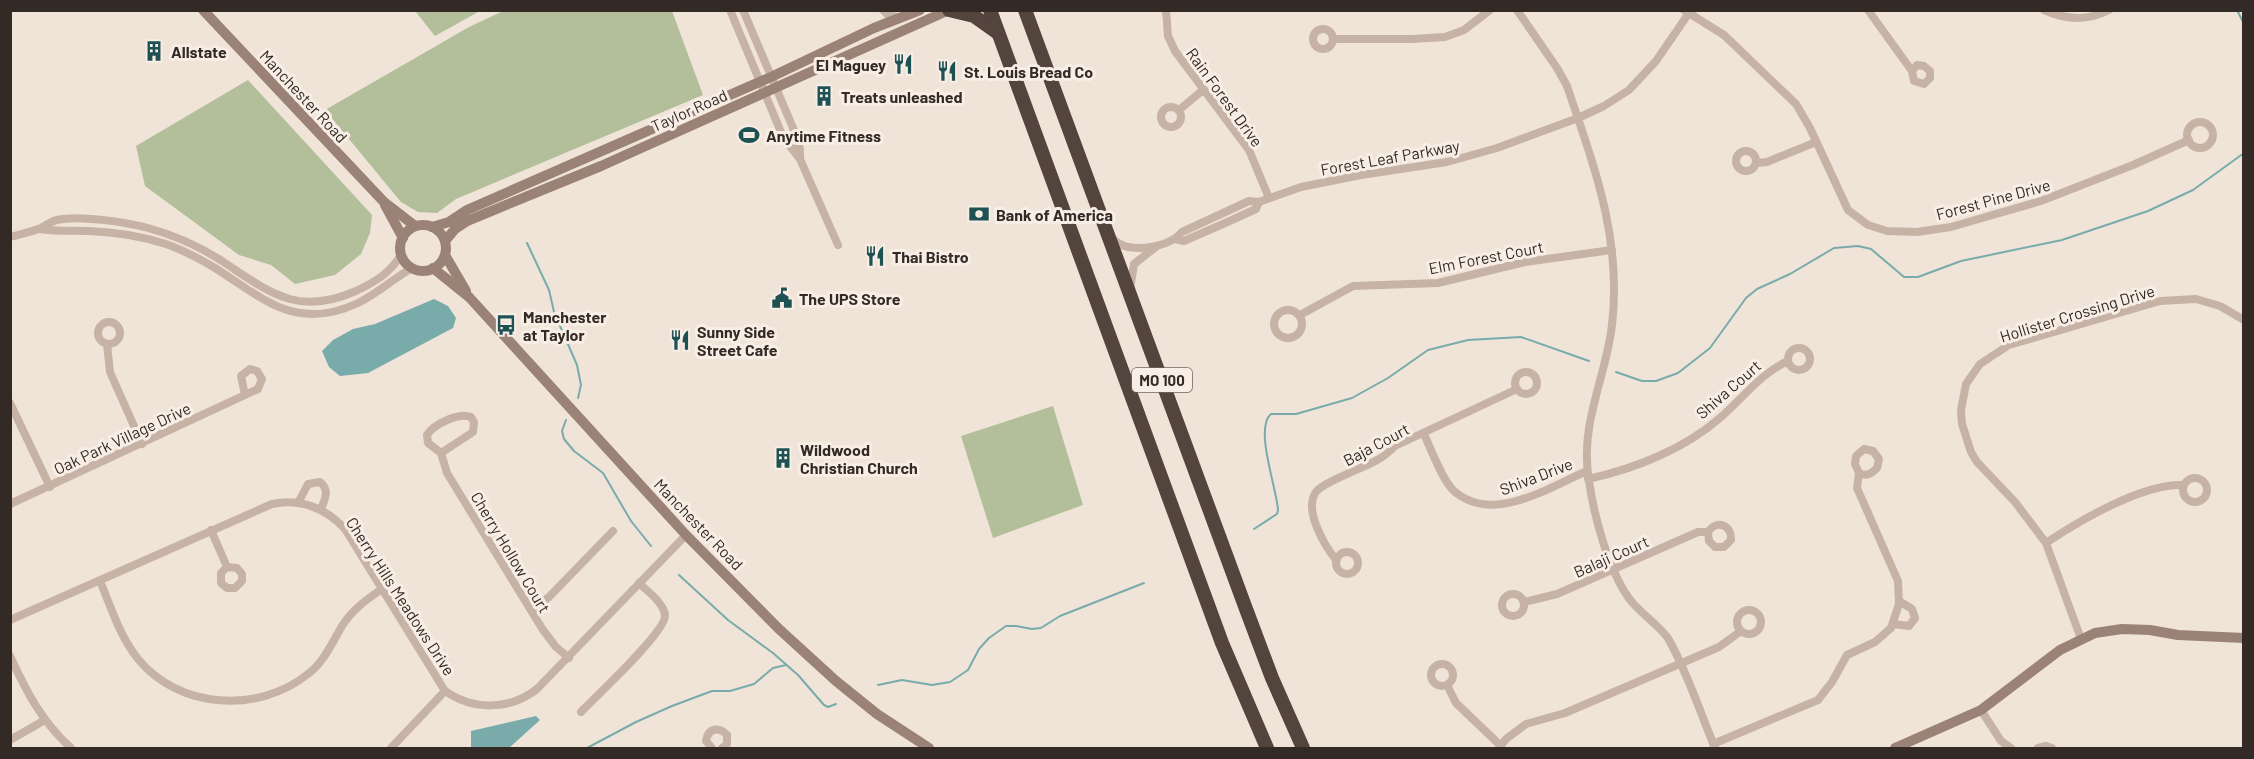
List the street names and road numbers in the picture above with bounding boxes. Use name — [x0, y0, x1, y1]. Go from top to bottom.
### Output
street label: Rain Forest Drive — [1183, 44, 1267, 150]
street label: Manchester Road — [256, 46, 352, 146]
street label: Taylor Road — [648, 85, 730, 135]
street label: Forest Leaf Parkway — [1319, 135, 1462, 179]
street label: Forest Pine Drive — [1934, 175, 2052, 223]
street label: Elm Forest Court — [1427, 237, 1545, 277]
street label: Hollister Crossing Drive — [1997, 280, 2157, 346]
street label: Shiva Court — [1692, 356, 1764, 422]
road number: MO 100 — [1132, 368, 1192, 392]
street label: Oak Park Village Drive — [51, 398, 193, 478]
street label: Baja Court — [1340, 419, 1412, 469]
street label: Shiva Drive — [1497, 453, 1575, 499]
street label: Manchester Road — [651, 474, 747, 574]
street label: Cherry Hollow Court — [467, 488, 555, 616]
street label: Cherry Hills Meadows Drive — [343, 513, 459, 679]
street label: Balaji Court — [1571, 531, 1651, 581]

